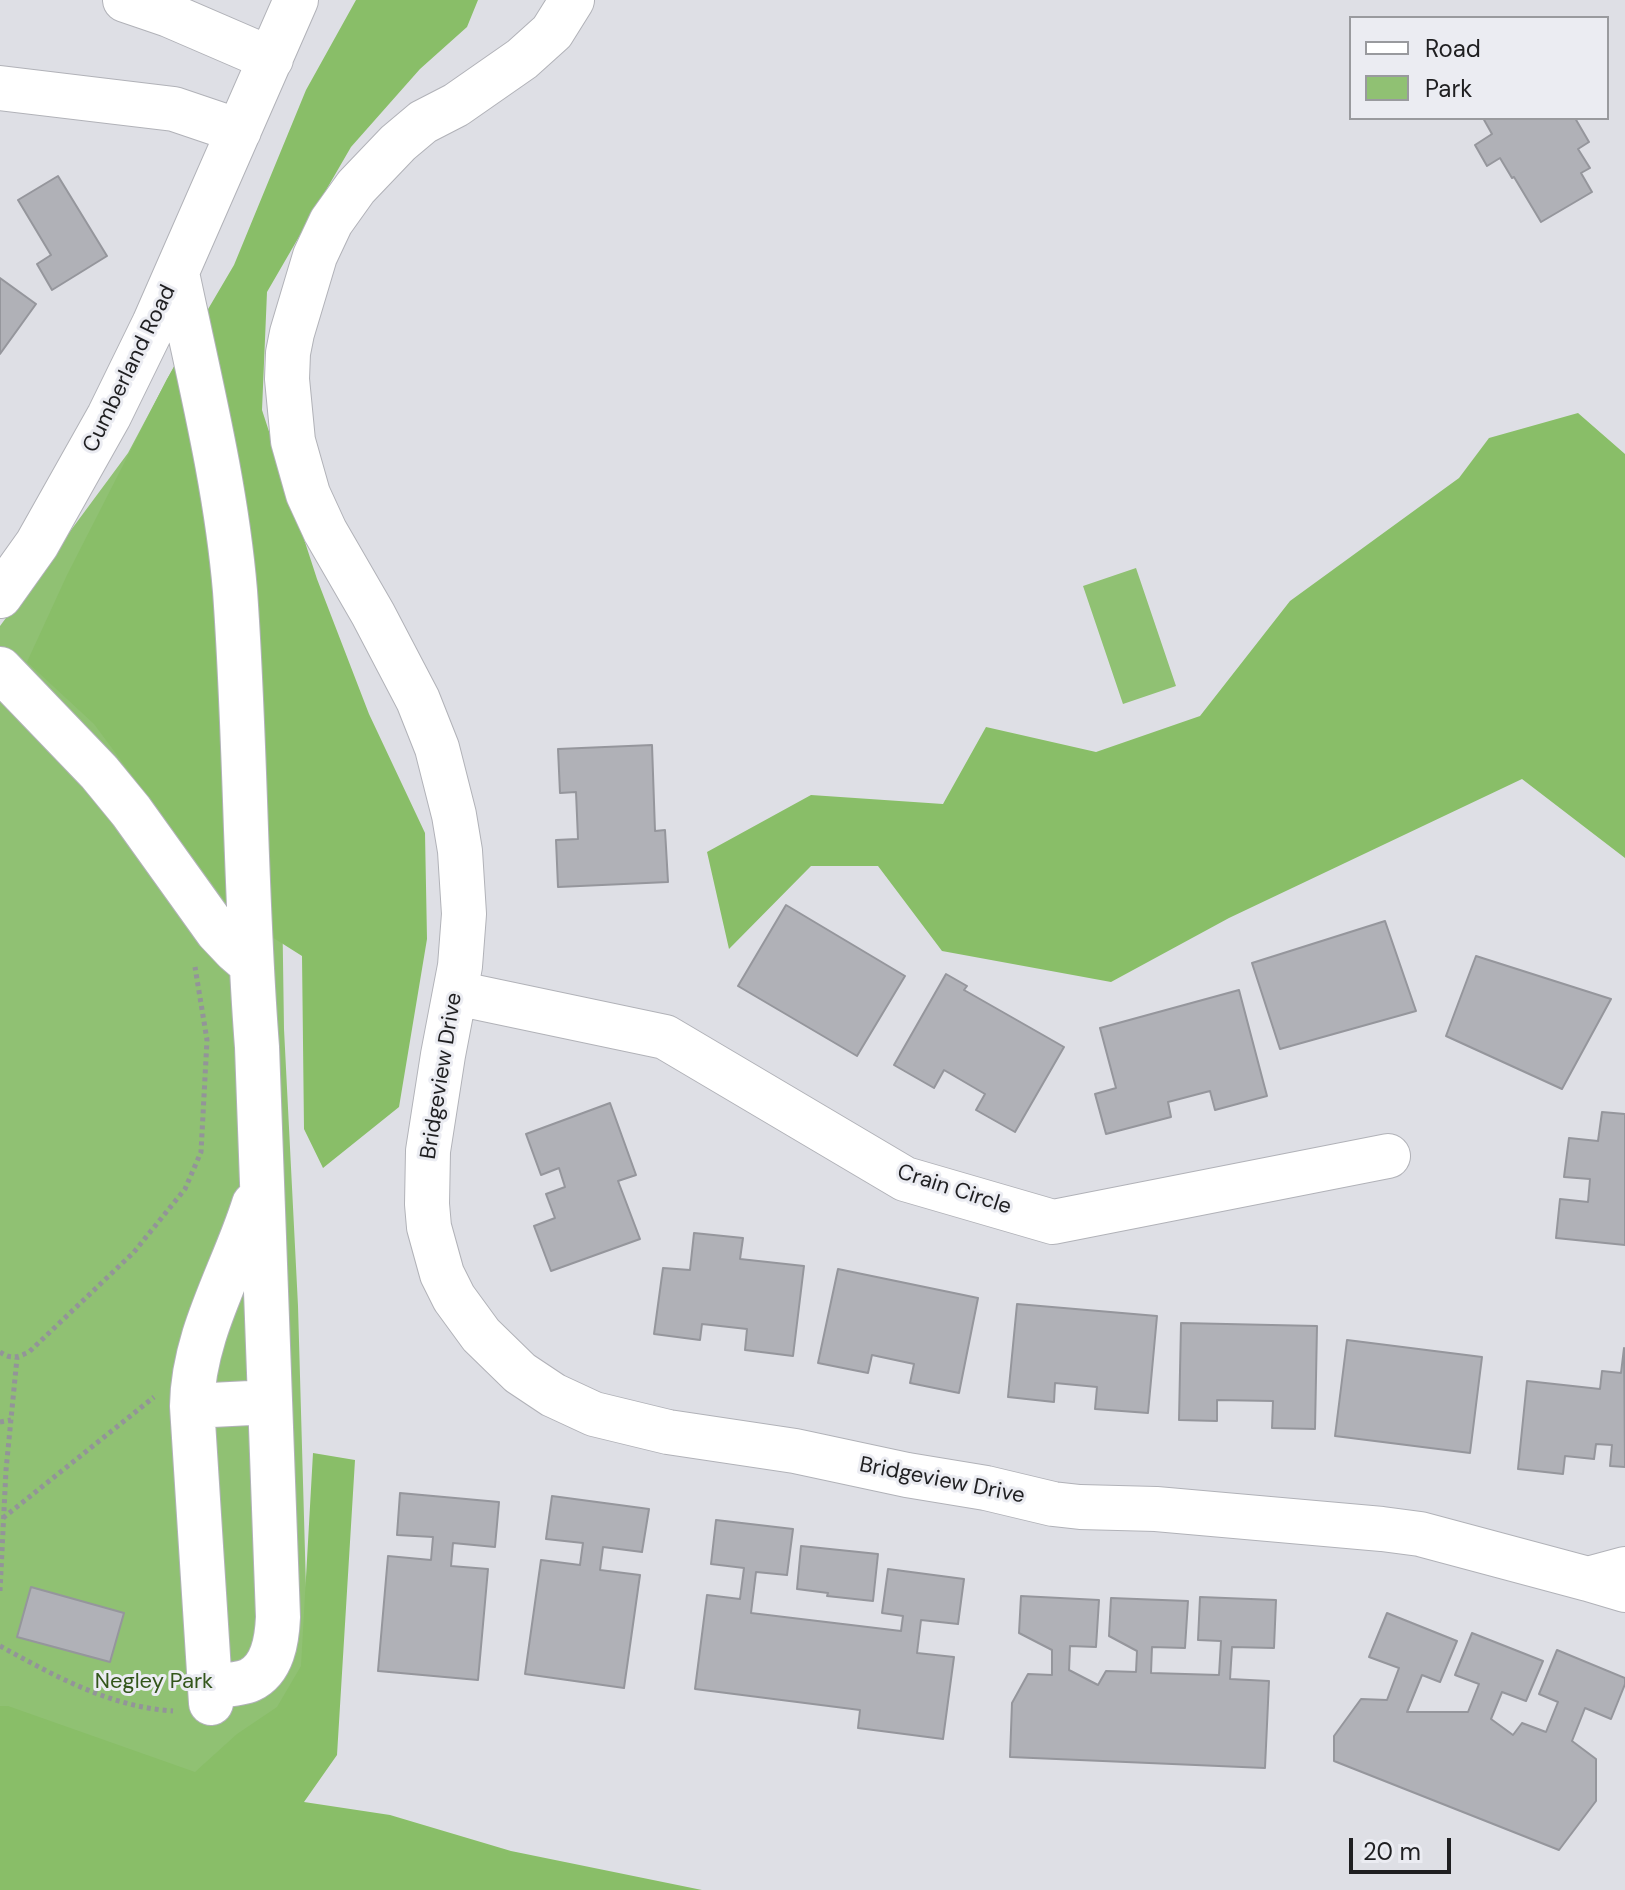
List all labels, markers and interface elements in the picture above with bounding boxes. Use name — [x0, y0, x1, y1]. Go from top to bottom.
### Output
legend — [1349, 16, 1609, 120]
text: Road — [1425, 33, 1481, 64]
text: Park — [1425, 73, 1472, 104]
street label: Cumberland Road — [78, 281, 182, 457]
street label: Bridgeview Drive — [416, 991, 468, 1161]
street label: Crain Circle — [894, 1159, 1014, 1221]
street label: Bridgeview Drive — [857, 1452, 1027, 1510]
park label: Negley Park — [95, 1669, 213, 1695]
scale bar — [1353, 1822, 1455, 1872]
text: 20 m — [1363, 1836, 1421, 1867]

